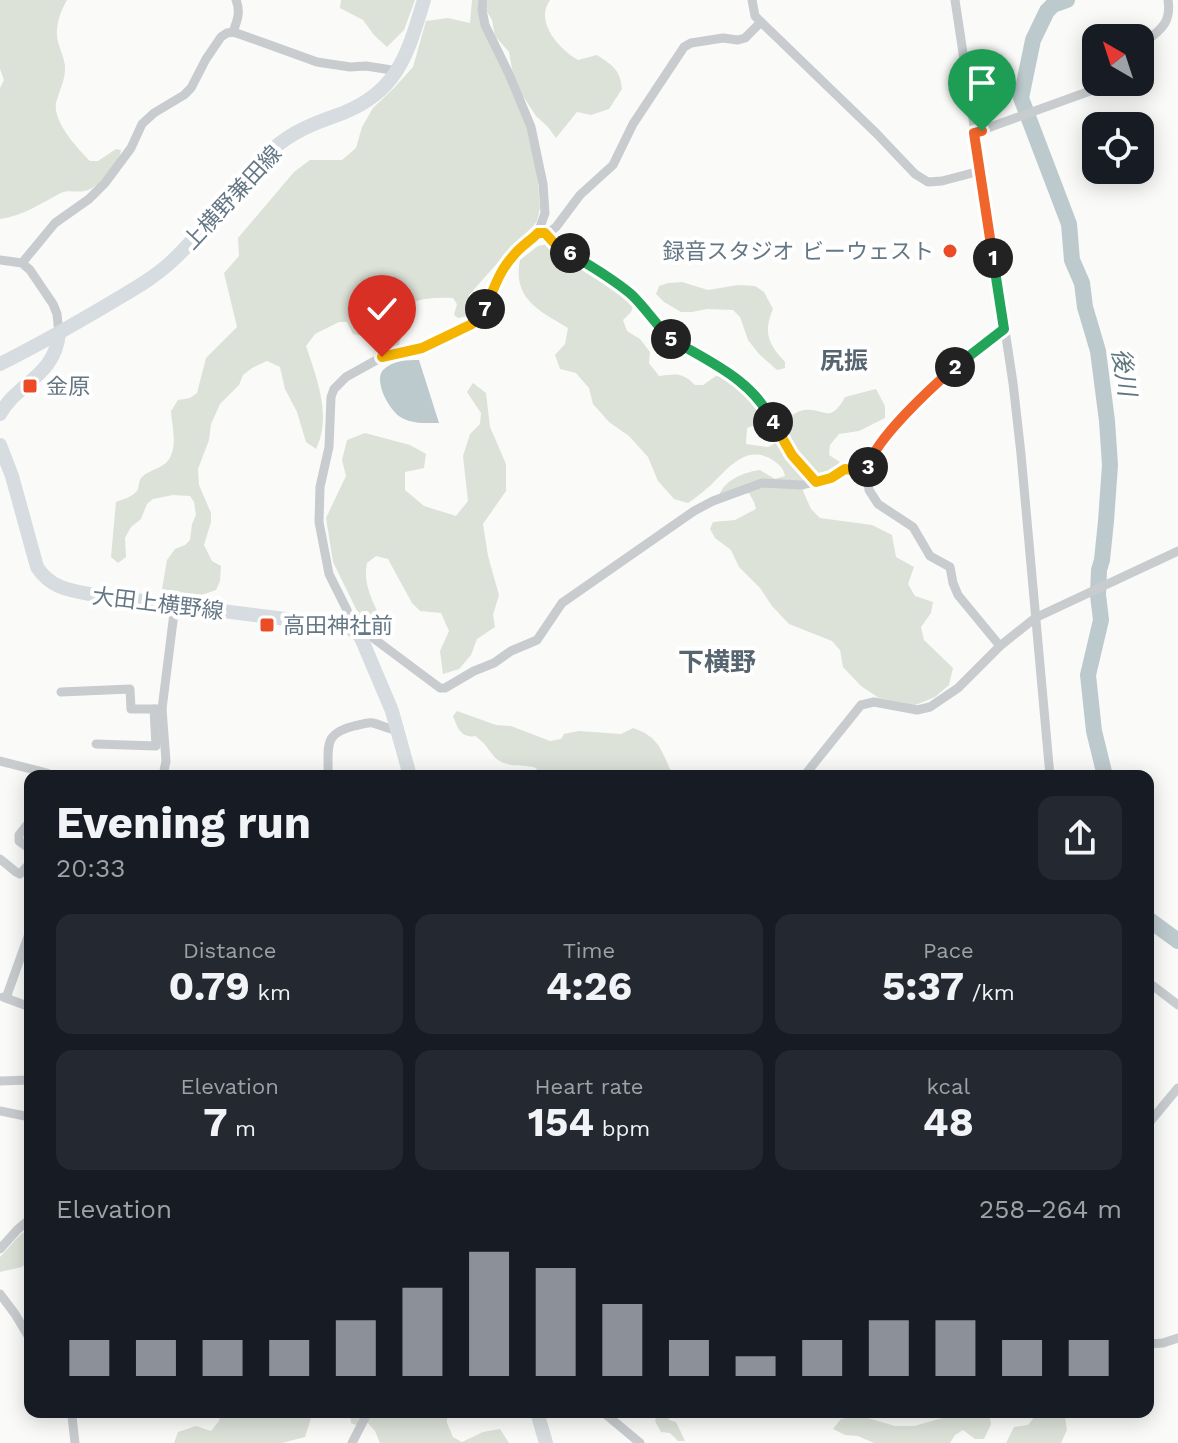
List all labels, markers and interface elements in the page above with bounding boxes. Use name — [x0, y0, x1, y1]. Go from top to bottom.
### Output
north arrow — [1082, 24, 1154, 96]
map controls — [1082, 24, 1154, 184]
pin — [948, 49, 1016, 131]
icon: arrive — [960, 61, 1004, 105]
button: locate — [1082, 112, 1154, 184]
street label: 上横野兼田線 — [178, 141, 287, 254]
pin: 6 — [550, 233, 590, 273]
pin: 1 — [973, 238, 1013, 278]
place label: 録音スタジオ ビーウェスト — [662, 239, 934, 264]
text: 6 — [563, 240, 577, 265]
marker: 録音スタジオ ビーウェスト — [941, 242, 959, 260]
text: 1 — [988, 245, 998, 270]
pin — [348, 275, 416, 357]
icon: check — [360, 287, 404, 331]
pin: 7 — [465, 289, 505, 329]
text: 7 — [478, 296, 492, 321]
pin: 5 — [651, 319, 691, 359]
text: 5 — [665, 326, 677, 351]
water label: 後川 — [1106, 346, 1142, 401]
district label: 尻振 — [820, 347, 868, 375]
pin: 2 — [935, 347, 975, 387]
text: 2 — [948, 354, 962, 379]
place label: 金原 — [46, 374, 90, 399]
marker: 金原 — [21, 377, 39, 395]
pin: 4 — [753, 402, 793, 442]
text: 4 — [766, 409, 780, 434]
pin: 3 — [848, 447, 888, 487]
text: 3 — [861, 454, 875, 479]
street label: 大田上横野線 — [91, 583, 225, 624]
place label: 高田神社前 — [283, 613, 393, 638]
marker: 高田神社前 — [258, 616, 276, 634]
district label: 下横野 — [678, 647, 756, 677]
button: share — [1038, 796, 1122, 880]
text: Evening run — [56, 797, 311, 849]
text: 20:33 — [56, 853, 125, 883]
text: Distance — [183, 938, 276, 963]
text: Time — [563, 938, 615, 963]
text: Pace — [923, 938, 974, 963]
text: 0.79 — [168, 963, 250, 1010]
text: 4:26 — [546, 963, 632, 1010]
text: 5:37 — [882, 963, 964, 1010]
text: km — [250, 980, 291, 1005]
text: /km — [964, 980, 1015, 1005]
text: Elevation — [181, 1074, 279, 1099]
text: Heart rate — [535, 1074, 643, 1099]
text: kcal — [927, 1074, 970, 1099]
text: 7 — [203, 1099, 228, 1146]
text: 154 — [528, 1099, 594, 1146]
text: 48 — [923, 1099, 974, 1146]
text: m — [228, 1116, 256, 1141]
text: bpm — [594, 1116, 650, 1141]
text: Elevation — [56, 1194, 172, 1224]
text: 258–264 m — [979, 1194, 1122, 1224]

